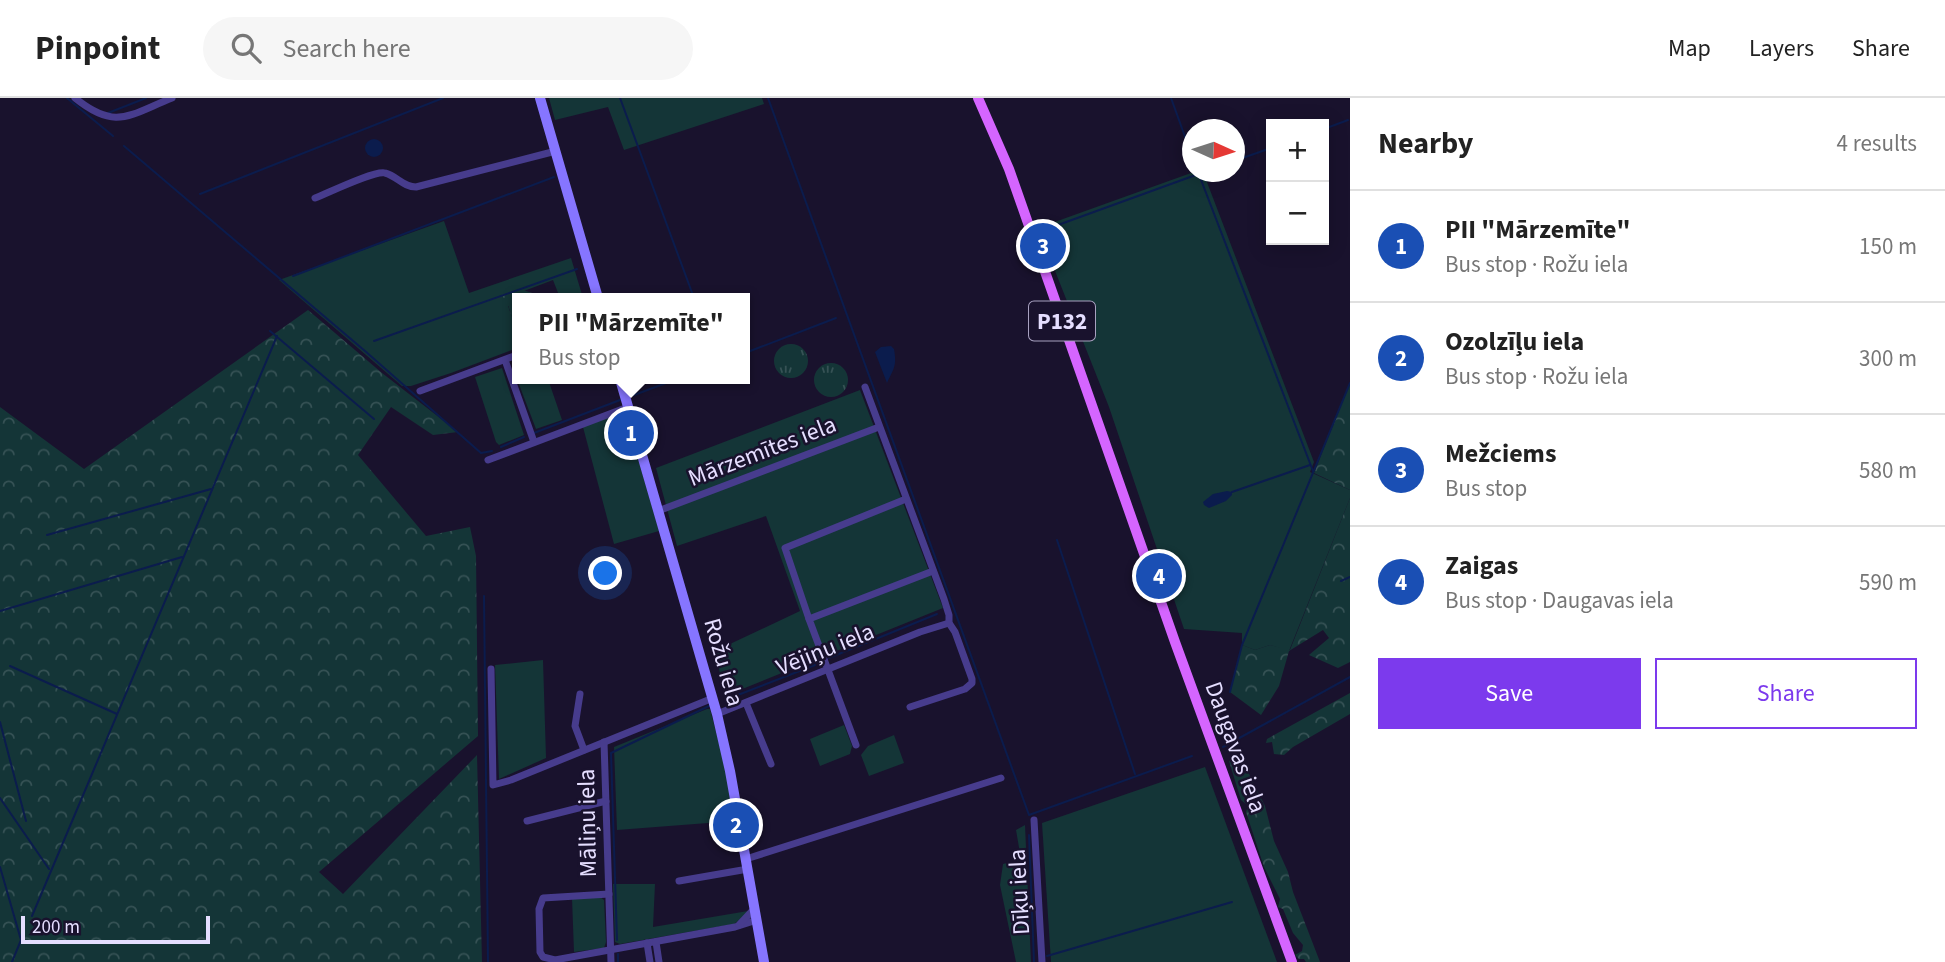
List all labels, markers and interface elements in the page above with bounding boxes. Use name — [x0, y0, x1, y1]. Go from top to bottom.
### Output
search box — [203, 17, 693, 80]
text: Pinpoint — [35, 25, 161, 72]
icon: search — [227, 29, 265, 67]
text: Search here — [283, 30, 411, 67]
text: Map — [1668, 31, 1711, 66]
text: Layers — [1749, 31, 1814, 66]
text: Share — [1852, 31, 1910, 66]
north arrow — [1182, 119, 1245, 182]
map controls — [1266, 119, 1329, 245]
button: + — [1266, 119, 1329, 182]
text: Nearby — [1378, 122, 1473, 165]
text: 4 results — [1837, 127, 1917, 160]
button: − — [1266, 182, 1329, 245]
text: PII "Mārzemīte" — [1445, 211, 1631, 248]
pin: 3 — [1020, 220, 1066, 272]
text: 1 — [1395, 230, 1407, 263]
text: 150 m — [1859, 230, 1917, 263]
text: Bus stop · Rožu iela — [1445, 248, 1628, 281]
popup — [512, 293, 750, 384]
road number: P132 — [1029, 302, 1095, 341]
text: PII "Mārzemīte" — [538, 304, 724, 341]
text: Ozolzīļu iela — [1445, 323, 1584, 360]
text: Bus stop — [538, 341, 620, 374]
text: 2 — [1395, 342, 1407, 375]
text: 300 m — [1859, 342, 1917, 375]
text: Bus stop · Rožu iela — [1445, 360, 1628, 393]
pin: 1 — [608, 407, 654, 459]
street label: Mārzemītes iela — [683, 407, 841, 496]
text: Mežciems — [1445, 435, 1556, 472]
text: 3 — [1395, 454, 1407, 487]
text: 580 m — [1859, 454, 1917, 487]
text: Bus stop — [1445, 472, 1527, 505]
text: Zaigas — [1445, 547, 1518, 584]
pin: 4 — [1136, 550, 1182, 602]
your location — [588, 556, 622, 590]
text: 4 — [1395, 566, 1407, 599]
text: 590 m — [1859, 566, 1917, 599]
text: Bus stop · Daugavas iela — [1445, 584, 1674, 617]
street label: Rožu iela — [694, 614, 753, 710]
street label: Vējiņu iela — [771, 614, 879, 685]
button: Save — [1378, 658, 1641, 729]
button: Share — [1655, 658, 1917, 729]
street label: Daugavas iela — [1196, 677, 1275, 818]
street label: Māliņu iela — [569, 768, 606, 878]
pin: 2 — [713, 799, 759, 851]
street label: Dīķu iela — [1000, 848, 1039, 936]
scale bar — [21, 913, 210, 945]
text: 200 m — [32, 914, 80, 941]

